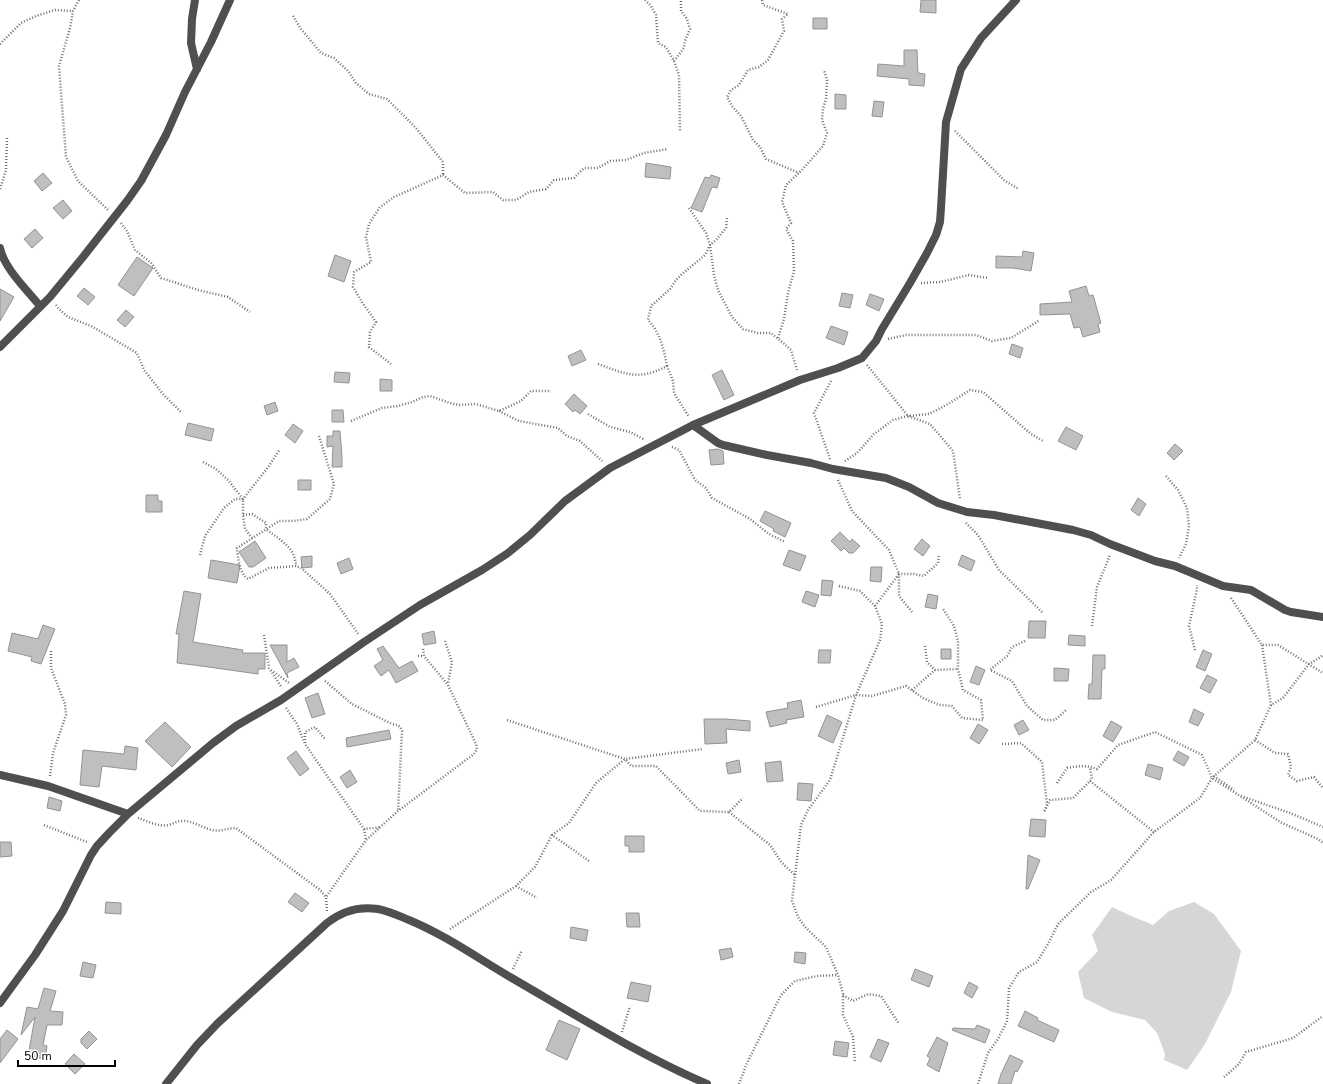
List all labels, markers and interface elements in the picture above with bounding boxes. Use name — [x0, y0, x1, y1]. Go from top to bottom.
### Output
scale bar — [18, 1042, 115, 1068]
text: 50 m — [24, 1048, 52, 1064]

